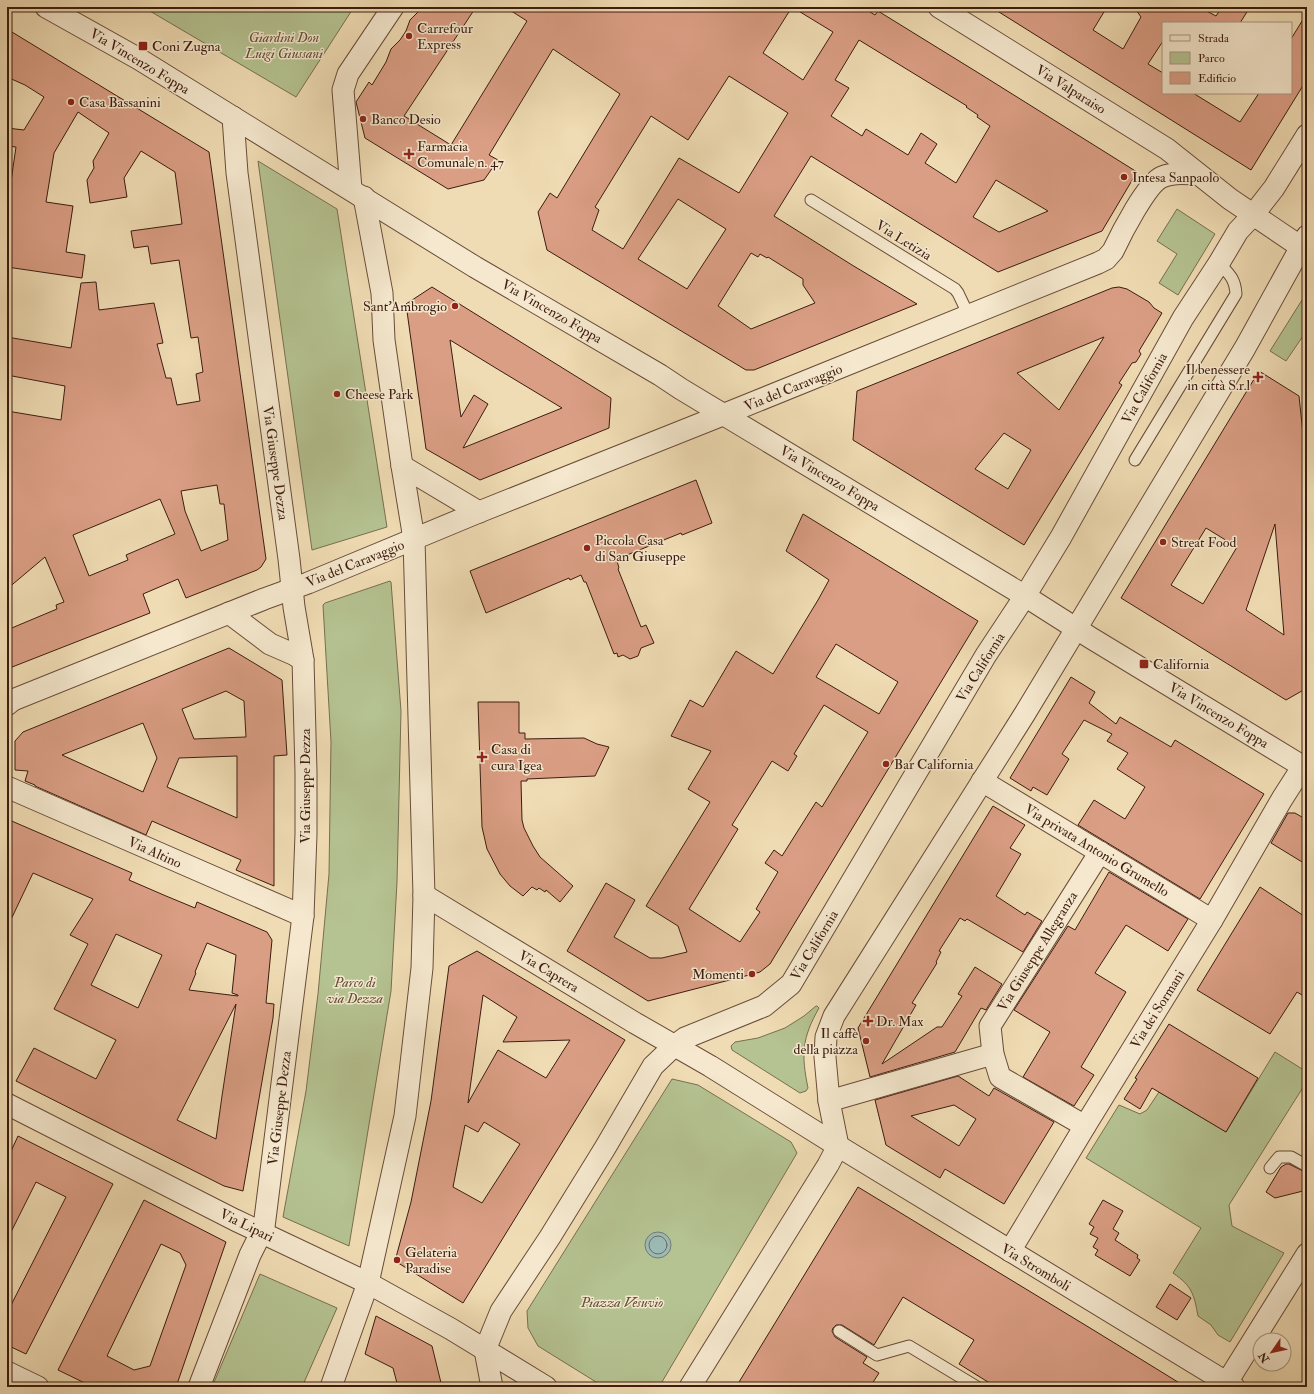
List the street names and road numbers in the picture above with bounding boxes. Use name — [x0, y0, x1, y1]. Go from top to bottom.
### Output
street label: Via Vincenzo Foppa — [86, 25, 193, 99]
street label: Via Valparaiso — [1032, 61, 1109, 119]
street label: Via Letizia — [873, 217, 935, 264]
street label: Via Vincenzo Foppa — [498, 276, 605, 348]
street label: Via California — [1118, 350, 1171, 427]
street label: Via del Caravaggio — [742, 360, 845, 415]
street label: Via Giuseppe Dezza — [258, 405, 292, 522]
street label: Via Vincenzo Foppa — [776, 442, 883, 516]
street label: Via del Caravaggio — [304, 536, 407, 591]
street label: Via California — [952, 629, 1009, 705]
street label: Via Vincenzo Foppa — [1165, 679, 1272, 753]
street label: Via Giuseppe Dezza — [297, 728, 315, 844]
street label: Via privata Antonio Grumello — [1021, 800, 1172, 901]
street label: Via Altino — [125, 833, 184, 872]
street label: Via Giuseppe Allegranza — [994, 888, 1082, 1015]
street label: Via California — [787, 907, 842, 983]
street label: Via Caprera — [515, 947, 582, 997]
street label: Via dei Sormani — [1127, 967, 1188, 1052]
street label: Via Giuseppe Dezza — [264, 1050, 296, 1166]
street label: Via Lipari — [217, 1205, 277, 1247]
street label: Via Stromboli — [998, 1240, 1074, 1295]

